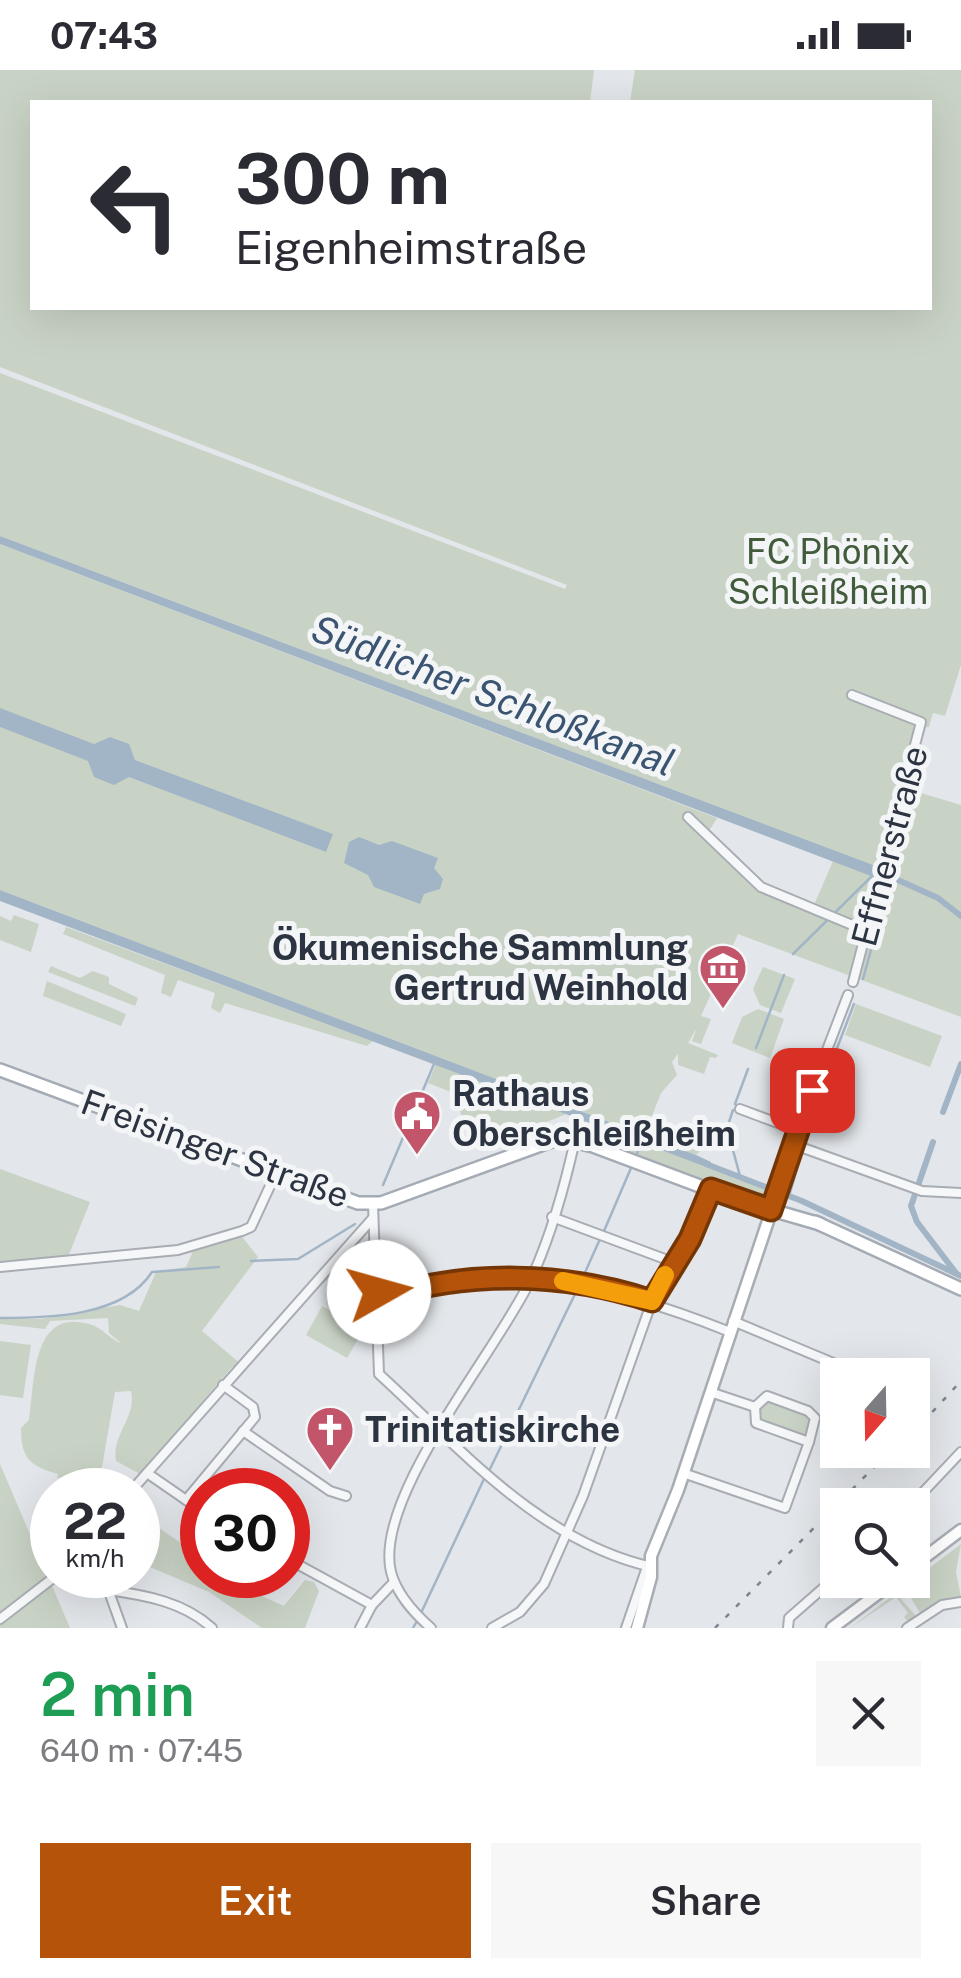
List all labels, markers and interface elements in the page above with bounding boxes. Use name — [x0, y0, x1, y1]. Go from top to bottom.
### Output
text: 07:43 — [50, 13, 158, 58]
text: 300 m — [235, 137, 450, 220]
icon: left — [70, 140, 200, 270]
text: Eigenheimstraße — [235, 221, 587, 274]
park label: FC Phönix Schleißheim — [728, 531, 928, 612]
water label: Südlicher Schloßkanal — [305, 606, 681, 786]
street label: Effnerstraße — [843, 741, 936, 951]
place label: Ökumenische Sammlung Gertrud Weinhold — [272, 926, 688, 1008]
museum icon: Ökumenische Sammlung Gertrud Weinhold — [697, 942, 749, 1010]
pin — [770, 1048, 855, 1133]
icon: arrive — [785, 1063, 840, 1118]
place label: Rathaus Oberschleißheim — [452, 1073, 736, 1154]
street label: Freisinger Straße — [76, 1081, 355, 1216]
public building icon: Rathaus Oberschleißheim — [391, 1088, 443, 1156]
position arrow — [327, 1240, 431, 1344]
north arrow — [820, 1358, 930, 1468]
map controls — [820, 1358, 930, 1598]
church icon: Trinitatiskirche — [304, 1404, 356, 1472]
place label: Trinitatiskirche — [365, 1409, 620, 1450]
speed limit sign: 30 — [180, 1468, 310, 1598]
button: search — [820, 1488, 930, 1598]
text: 22 — [63, 1491, 127, 1550]
text: km/h — [66, 1543, 124, 1573]
text: 2 min — [40, 1659, 195, 1730]
button: close — [816, 1661, 921, 1766]
text: 640 m · 07:45 — [40, 1732, 243, 1769]
button: Exit — [40, 1843, 471, 1958]
button: Share — [491, 1843, 921, 1958]

